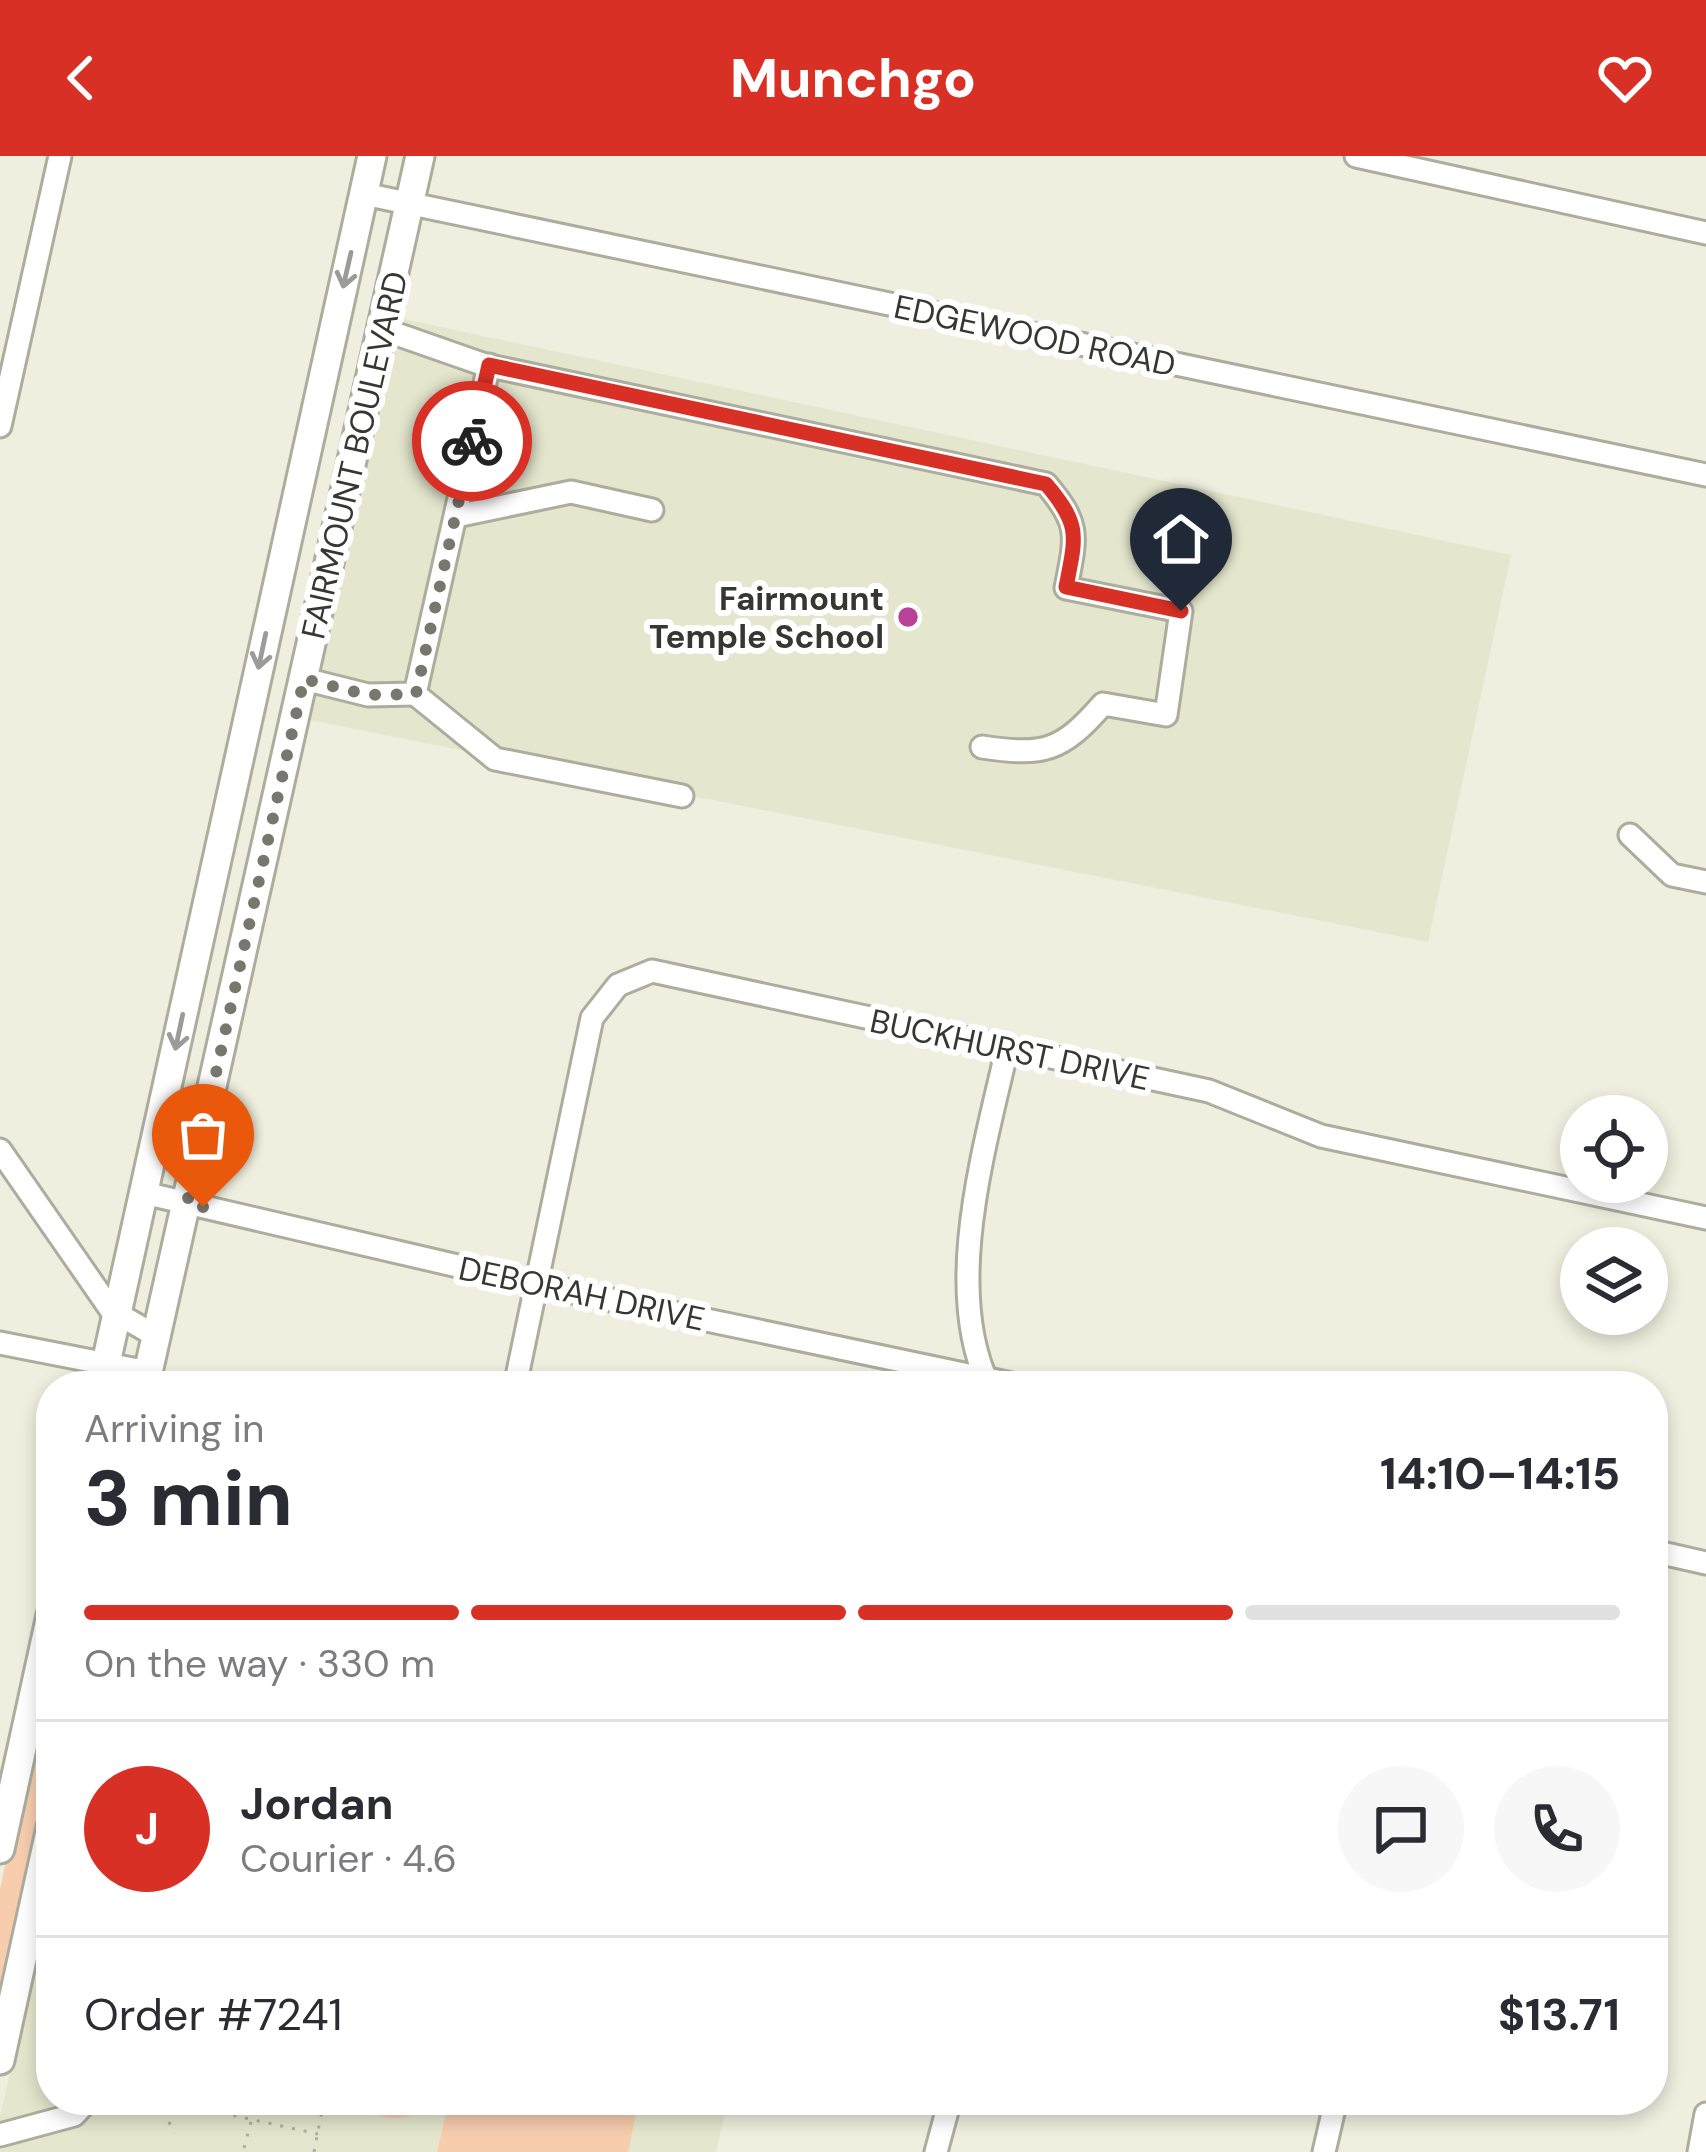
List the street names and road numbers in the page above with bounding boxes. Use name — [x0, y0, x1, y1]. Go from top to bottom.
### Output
street label: FAIRMOUNT BOULEVARD — [291, 267, 418, 643]
street label: EDGEWOOD ROAD — [890, 285, 1180, 386]
street label: BUCKHURST DRIVE — [866, 999, 1154, 1100]
street label: DEBORAH DRIVE — [455, 1246, 709, 1341]

